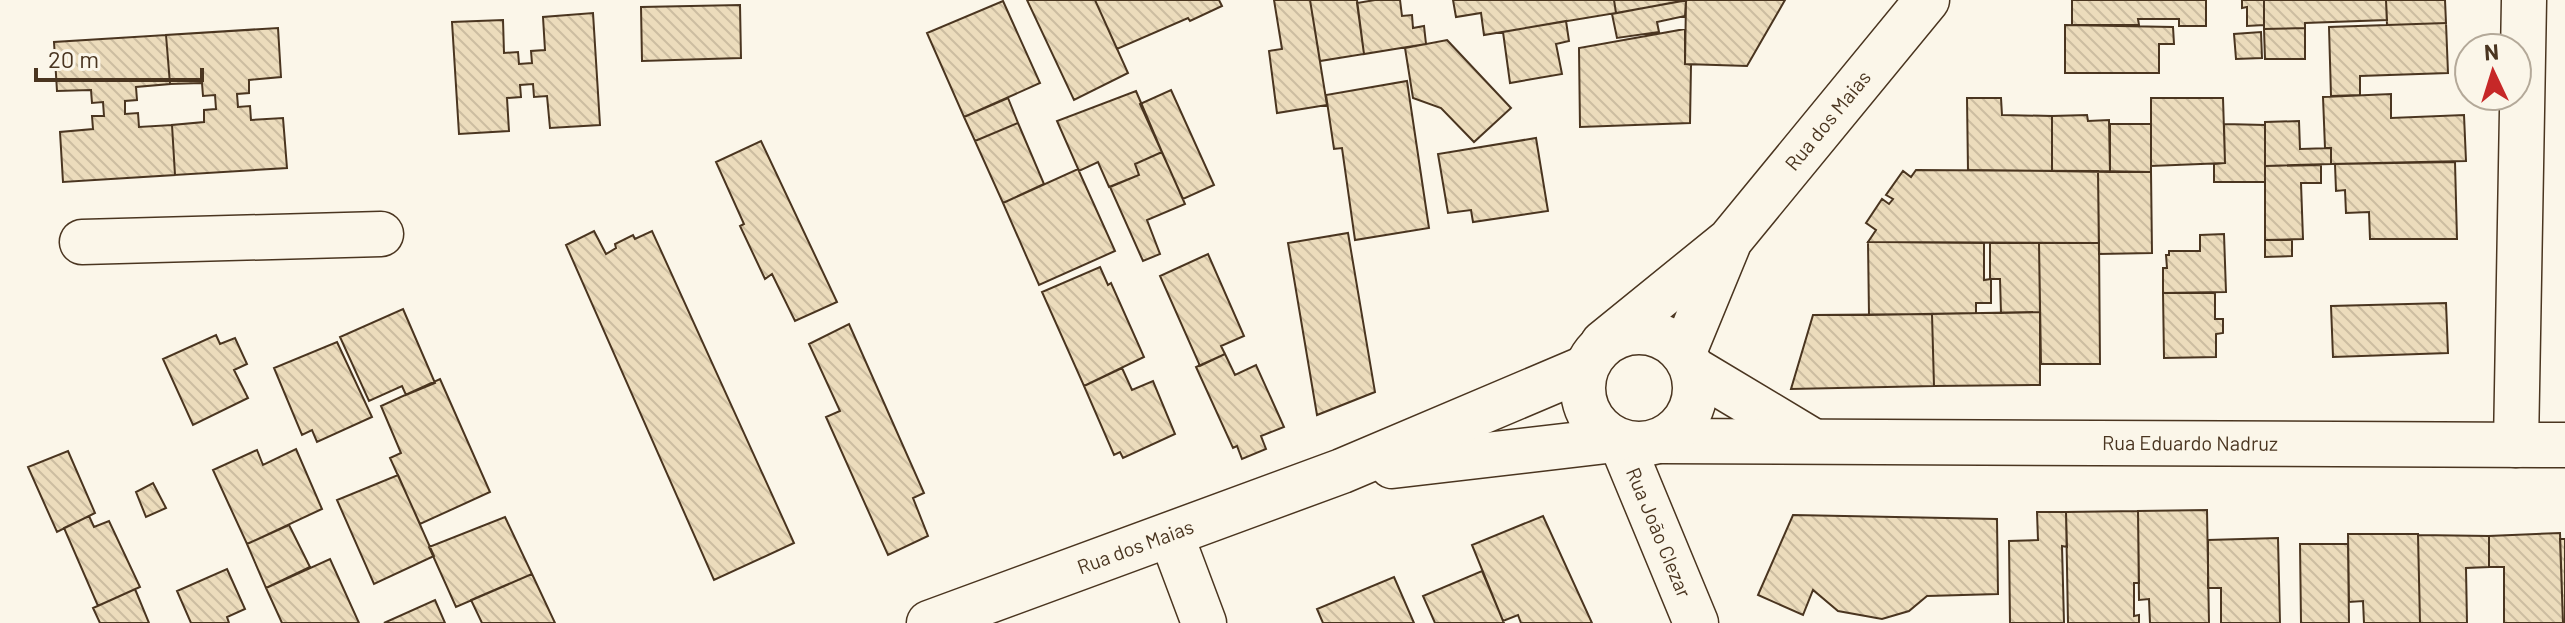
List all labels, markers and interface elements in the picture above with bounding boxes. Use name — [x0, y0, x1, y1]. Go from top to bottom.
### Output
scale bar — [36, 32, 202, 82]
north arrow — [2453, 32, 2533, 112]
text: N — [2483, 38, 2500, 65]
text: 20 m — [48, 44, 99, 73]
street label: Rua dos Maias — [1779, 65, 1875, 175]
street label: Rua Eduardo Nadruz — [2102, 430, 2278, 455]
street label: Rua João Clezar — [1622, 464, 1697, 601]
street label: Rua dos Maias — [1074, 514, 1197, 578]

